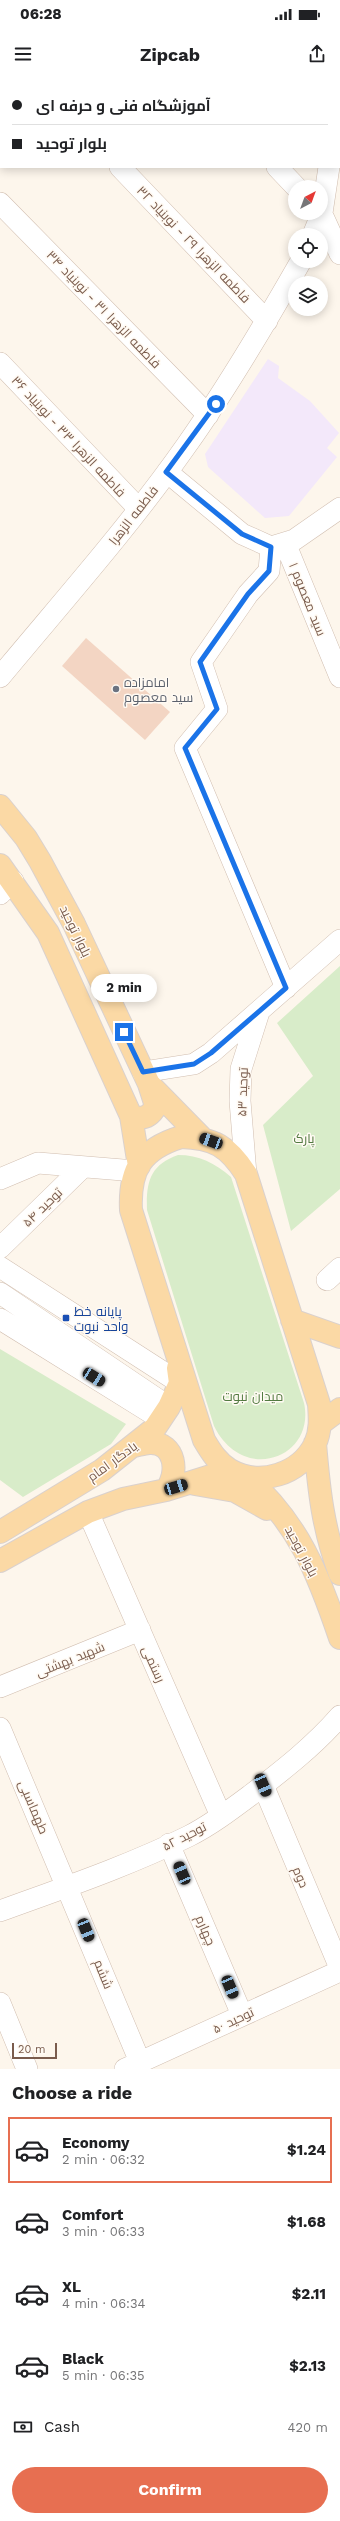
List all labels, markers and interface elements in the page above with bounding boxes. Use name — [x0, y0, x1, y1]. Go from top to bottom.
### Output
text: 06:28 — [20, 5, 62, 23]
icon: menu — [12, 43, 34, 65]
icon: share — [306, 43, 328, 65]
text: Zipcab — [140, 44, 200, 65]
text: آموزشگاه فنی و حرفه ای — [36, 97, 211, 115]
text: بلوار توحید — [36, 135, 107, 153]
north arrow — [288, 180, 328, 220]
map controls — [288, 180, 328, 316]
street label: فاطمه الزهرا ۲۹ - نوبنیاد ۳۲ — [134, 183, 253, 306]
button: locate — [288, 228, 328, 268]
street label: فاطمه الزهرا ۳۱ - نوبنیاد ۳۴ — [43, 247, 164, 371]
button: layers — [288, 276, 328, 316]
street label: فاطمه الزهرا ۳۳ - نوبنیاد ۳۶ — [9, 373, 129, 500]
route start — [207, 395, 225, 413]
street label: فاطمه الزهرا — [106, 483, 161, 548]
street label: سید معصوم ۱ — [284, 560, 329, 639]
place label: امامزاده سید معصوم — [124, 675, 193, 707]
marker: امامزاده سید معصوم — [111, 684, 121, 694]
street label: بلوار توحید — [57, 903, 94, 959]
callout: 2 min — [91, 974, 157, 1002]
text: 2 min — [106, 980, 142, 995]
route end — [115, 1023, 133, 1041]
street label: توحید ۵۳ — [234, 1067, 251, 1117]
car — [198, 1131, 224, 1151]
park label: پارک — [294, 1131, 315, 1148]
street label: توحید ۵۴ — [19, 1185, 66, 1230]
place label: پایانه خط واحد نبوت — [74, 1304, 128, 1334]
marker: پایانه خط واحد نبوت — [61, 1313, 71, 1323]
car — [81, 1366, 107, 1388]
park label: میدان نبوت — [223, 1389, 283, 1404]
street label: یادگار امام — [84, 1438, 142, 1486]
car — [163, 1478, 189, 1496]
street label: بلوار توحید — [282, 1523, 321, 1579]
street label: شهید بهشتی — [33, 1639, 107, 1680]
street label: رستمی — [139, 1644, 168, 1685]
car — [253, 1772, 273, 1798]
street label: طهماسبی — [16, 1778, 52, 1836]
street label: توحید ۵۲ — [160, 1819, 209, 1854]
car — [172, 1860, 192, 1886]
street label: دوم — [288, 1864, 312, 1891]
street label: چهارم — [191, 1913, 219, 1948]
car — [76, 1917, 96, 1943]
street label: ششم — [89, 1957, 116, 1992]
car — [220, 1974, 240, 2000]
street label: توحید ۵۰ — [210, 2004, 257, 2037]
scale bar — [12, 2041, 57, 2060]
text: 20 m — [18, 2043, 46, 2056]
text: Choose a ride — [12, 2082, 132, 2103]
icon: car — [14, 2132, 50, 2168]
text: Economy — [62, 2134, 129, 2152]
text: $1.24 — [287, 2141, 326, 2159]
text: 2 min · 06:32 — [62, 2152, 145, 2167]
icon: car — [14, 2204, 50, 2240]
text: Comfort — [62, 2206, 123, 2224]
text: $1.68 — [287, 2213, 326, 2231]
text: 3 min · 06:33 — [62, 2224, 145, 2239]
icon: car — [14, 2276, 50, 2312]
text: XL — [62, 2278, 81, 2296]
text: $2.11 — [292, 2285, 326, 2303]
text: 4 min · 06:34 — [62, 2296, 145, 2311]
icon: car — [14, 2348, 50, 2384]
text: Black — [62, 2350, 104, 2368]
text: $2.13 — [289, 2357, 326, 2375]
text: 5 min · 06:35 — [62, 2368, 145, 2383]
icon: cash — [12, 2416, 34, 2438]
text: Cash — [44, 2418, 80, 2436]
text: 420 m — [288, 2420, 328, 2435]
button: Confirm — [12, 2467, 328, 2513]

